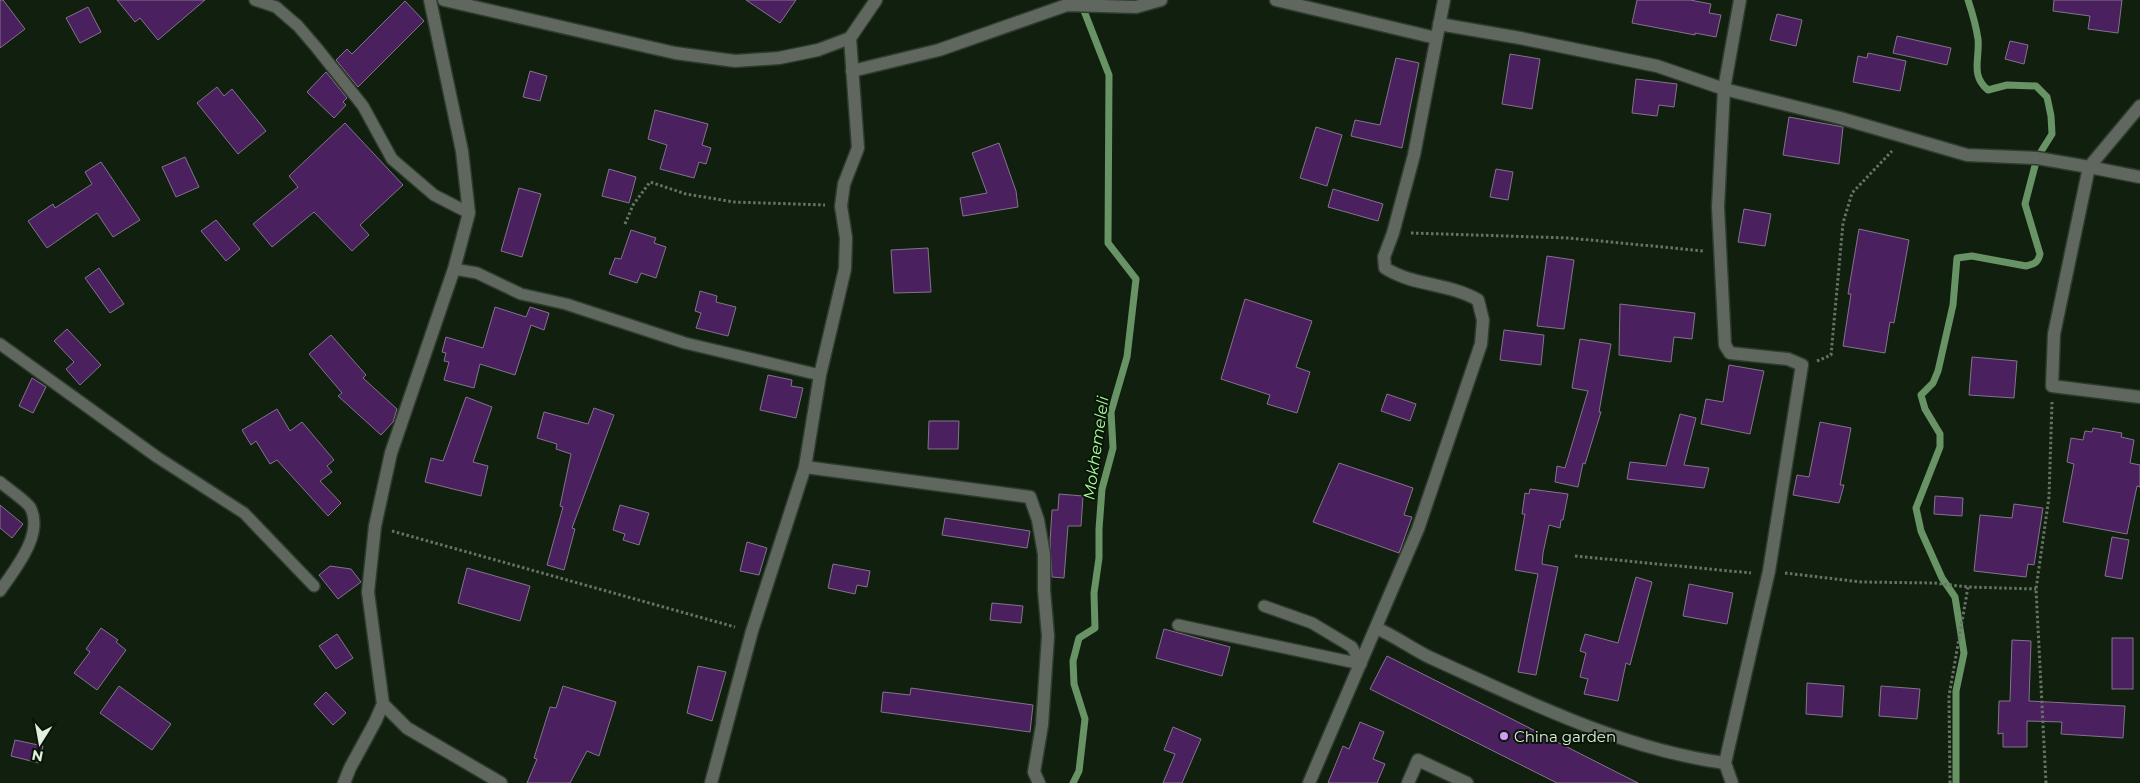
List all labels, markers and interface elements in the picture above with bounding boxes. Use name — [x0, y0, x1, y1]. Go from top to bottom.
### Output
water label: Mokhemeleli — [1079, 394, 1113, 501]
north arrow — [15, 718, 65, 768]
place label: China garden — [1514, 727, 1616, 746]
marker: China garden — [1498, 730, 1510, 742]
text: N — [30, 746, 45, 766]

